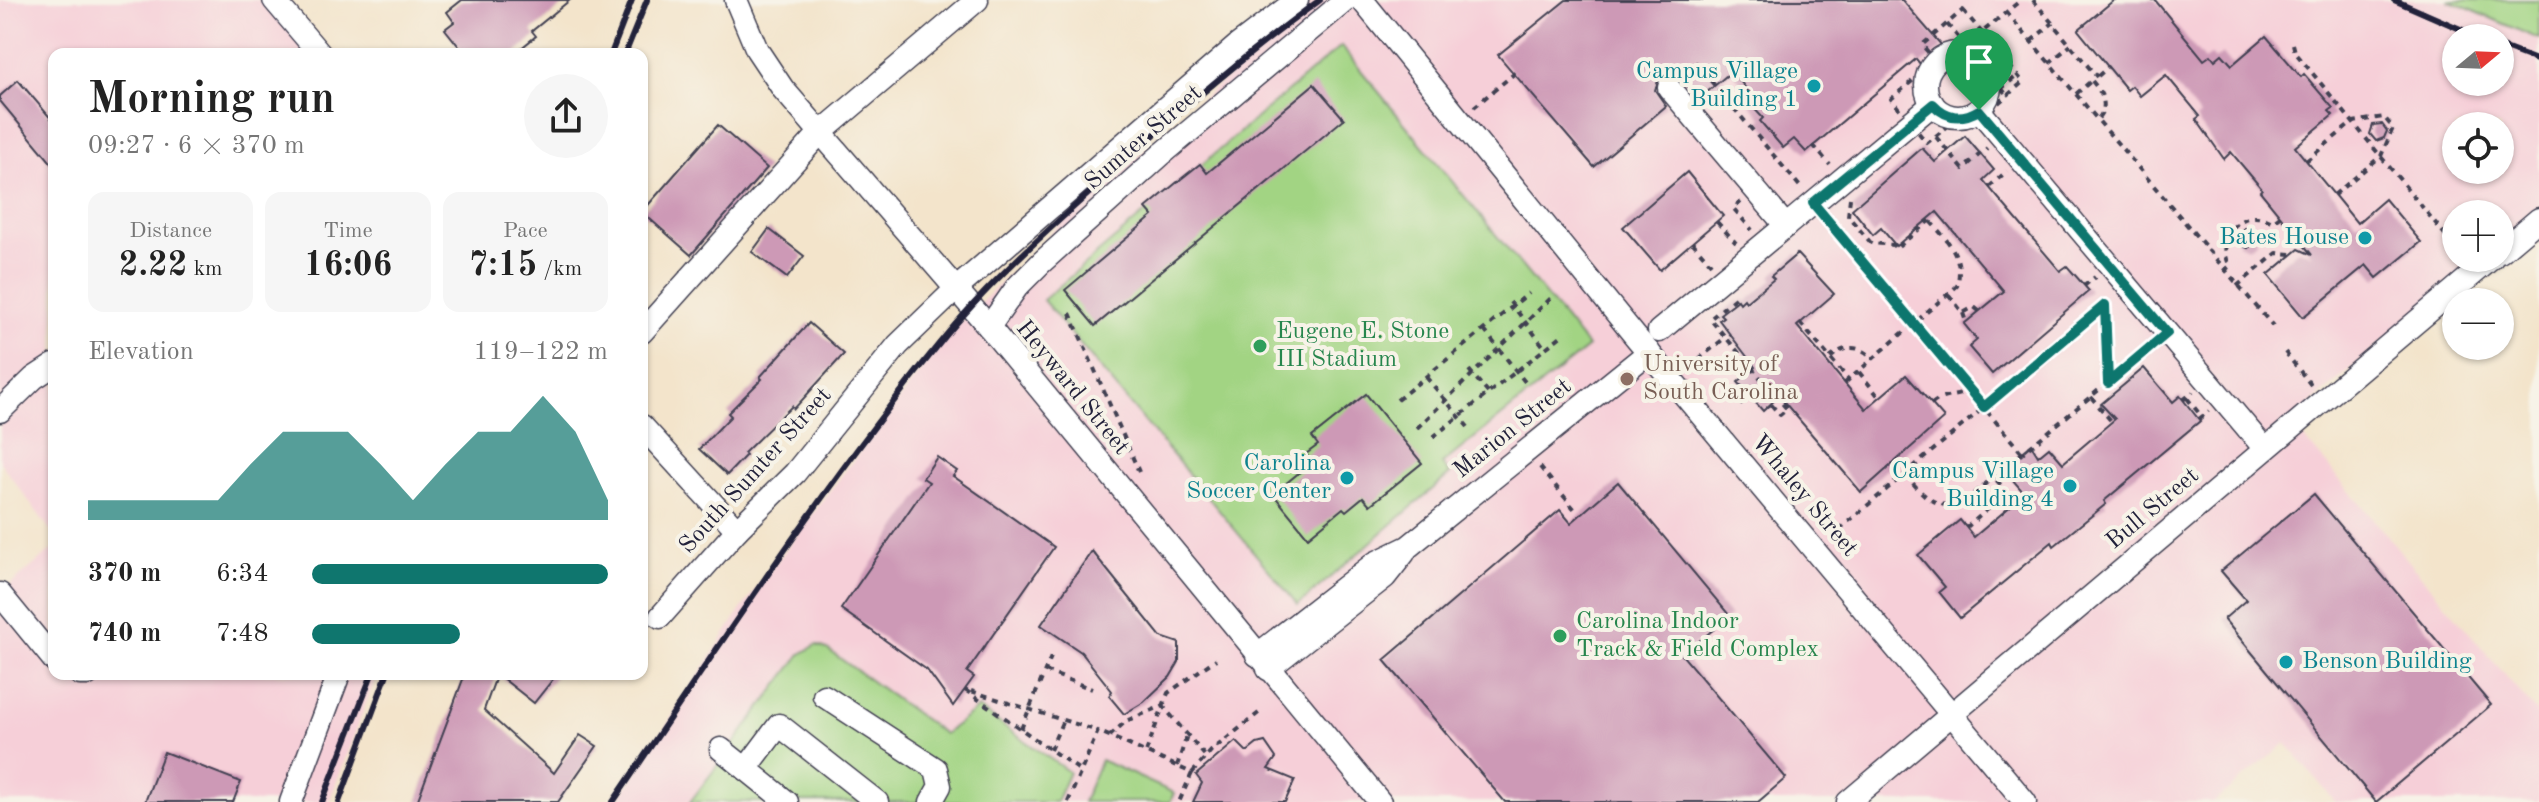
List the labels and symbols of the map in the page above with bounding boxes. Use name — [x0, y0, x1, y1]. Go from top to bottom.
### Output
north arrow — [2442, 24, 2514, 96]
pin — [1945, 28, 2013, 110]
place label: Campus Village Building 1 — [1636, 60, 1798, 112]
marker: Campus Village Building 1 — [1805, 77, 1823, 95]
street label: Sumter Street — [1081, 81, 1207, 195]
place label: Bates House — [2219, 226, 2349, 250]
marker: Bates House — [2356, 229, 2374, 247]
street label: Heyward Street — [1011, 316, 1133, 460]
place label: Eugene E. Stone III Stadium — [1276, 320, 1449, 372]
marker: Eugene E. Stone III Stadium — [1251, 337, 1269, 355]
place label: University of South Carolina — [1643, 353, 1798, 405]
marker: University of South Carolina — [1618, 370, 1636, 388]
street label: Marion Street — [1450, 375, 1576, 483]
street label: South Sumter Street — [675, 383, 837, 559]
street label: Whaley Street — [1746, 430, 1862, 562]
place label: Carolina Soccer Center — [1186, 452, 1331, 504]
place label: Campus Village Building 4 — [1892, 460, 2054, 512]
street label: Bull Street — [2102, 464, 2204, 554]
marker: Carolina Soccer Center — [1338, 469, 1356, 487]
marker: Campus Village Building 4 — [2061, 477, 2079, 495]
place label: Carolina Indoor Track & Field Complex — [1576, 610, 1819, 662]
marker: Carolina Indoor Track & Field Complex — [1551, 627, 1569, 645]
place label: Benson Building — [2302, 650, 2472, 674]
marker: Benson Building — [2277, 653, 2295, 671]

